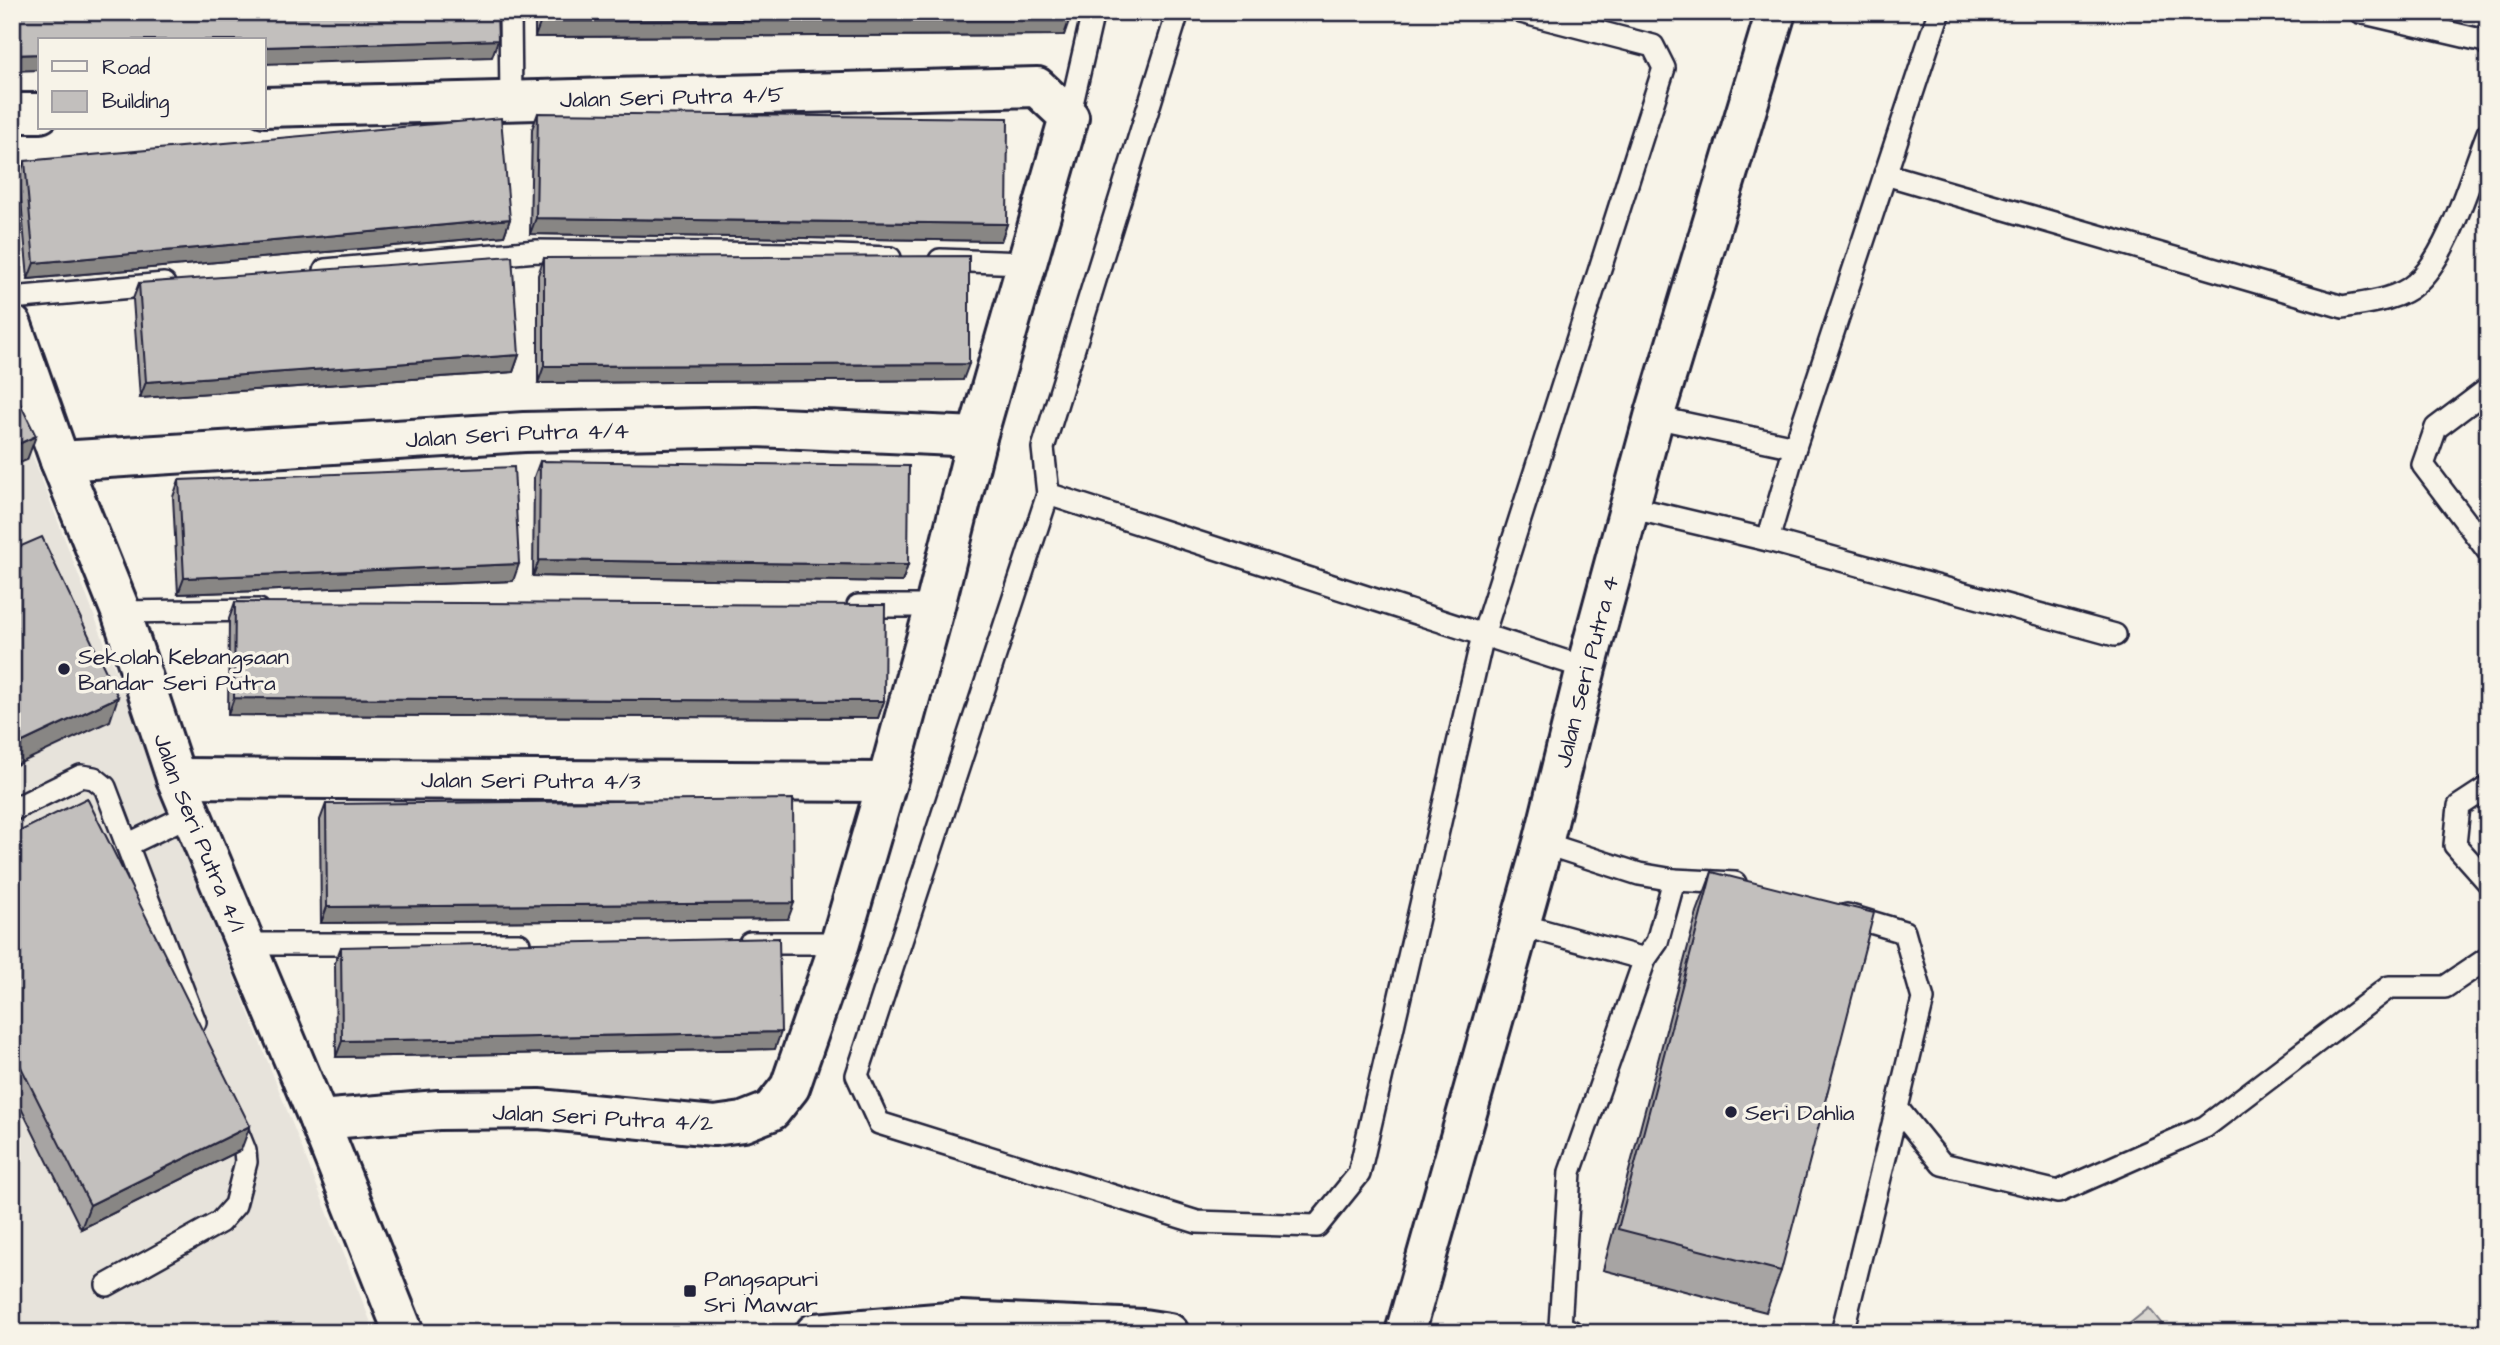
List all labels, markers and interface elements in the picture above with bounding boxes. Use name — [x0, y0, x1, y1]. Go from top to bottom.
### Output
legend — [38, 38, 266, 130]
text: Road — [102, 53, 150, 82]
street label: Jalan Seri Putra 4/5 — [559, 79, 784, 116]
text: Building — [102, 87, 170, 118]
street label: Jalan Seri Putra 4/4 — [405, 415, 630, 456]
street label: Jalan Seri Putra 4 — [1547, 572, 1627, 771]
place label: Sekolah Kebangsaan Bandar Seri Putra — [78, 641, 289, 699]
marker: Sekolah Kebangsaan Bandar Seri Putra — [56, 661, 72, 677]
street label: Jalan Seri Putra 4/1 — [145, 729, 253, 936]
street label: Jalan Seri Putra 4/3 — [421, 764, 641, 798]
street label: Jalan Seri Putra 4/2 — [492, 1096, 714, 1140]
place label: Seri Dahlia — [1745, 1097, 1855, 1129]
marker: Seri Dahlia — [1723, 1104, 1739, 1120]
place label: Pangsapuri Sri Mawar — [704, 1263, 818, 1321]
marker: Pangsapuri Sri Mawar — [682, 1283, 698, 1299]

